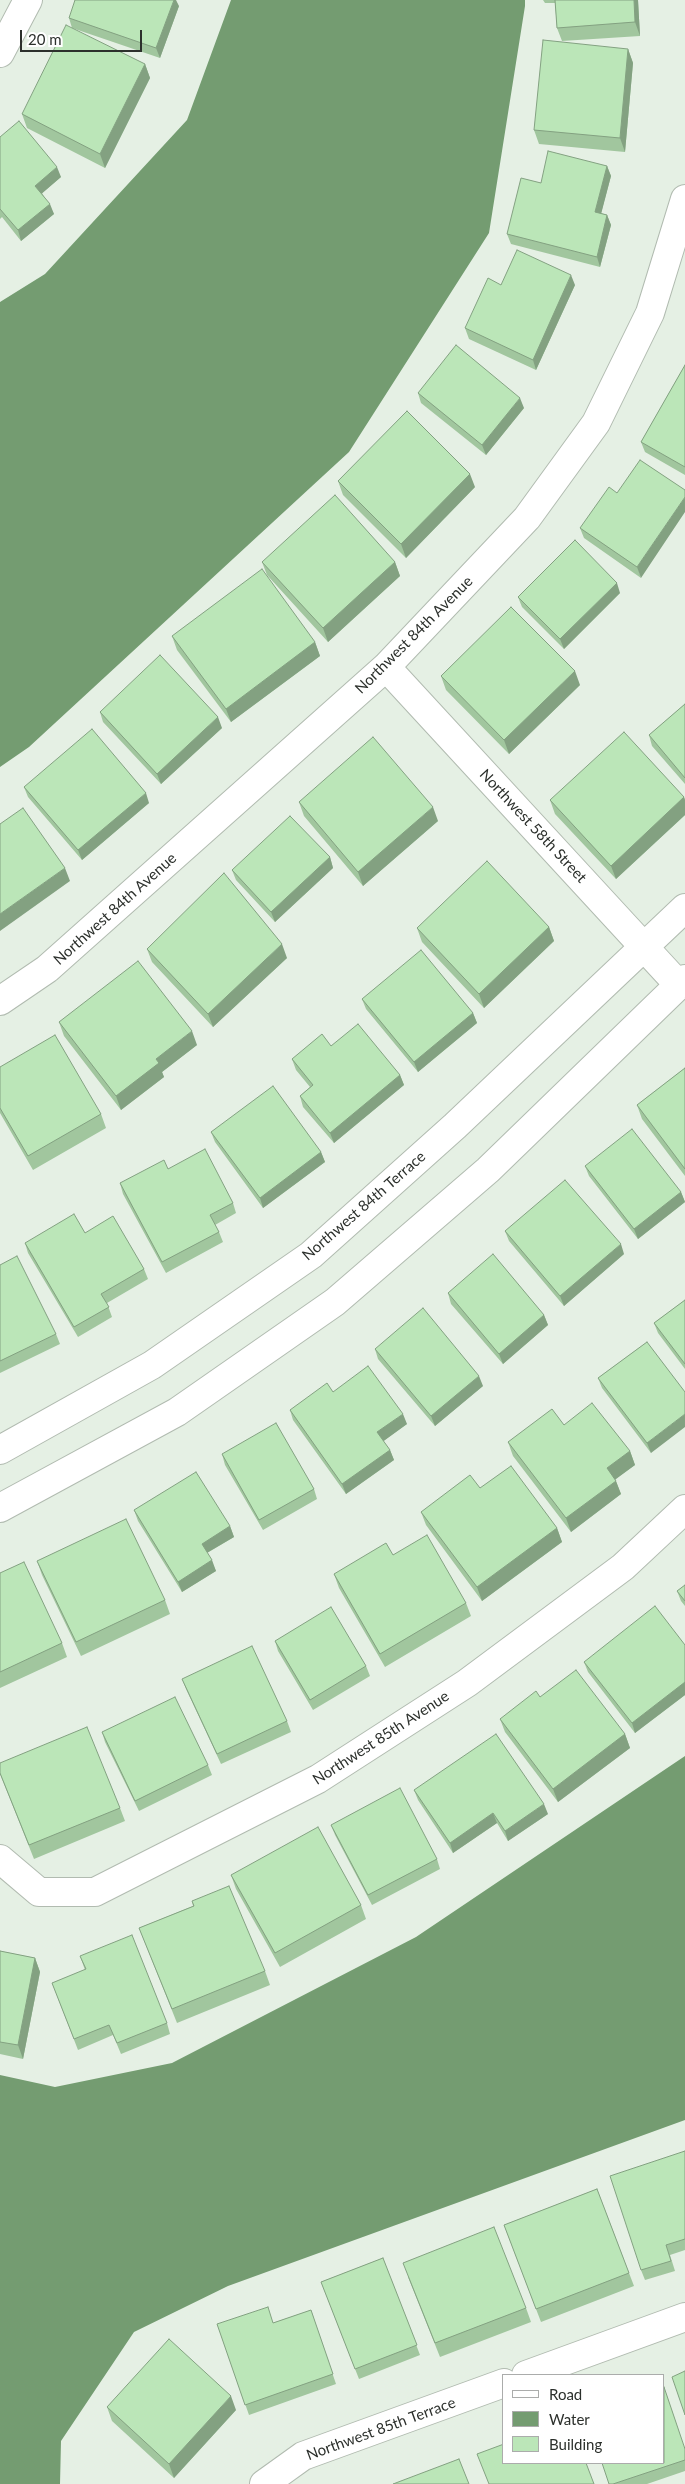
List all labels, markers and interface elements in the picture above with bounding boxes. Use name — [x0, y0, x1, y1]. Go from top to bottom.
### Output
scale bar — [22, 20, 145, 52]
text: 20 m — [28, 30, 62, 48]
street label: Northwest 84th Avenue — [351, 572, 477, 698]
street label: Northwest 58th Street — [476, 765, 590, 887]
street label: Northwest 84th Avenue — [50, 849, 180, 969]
street label: Northwest 84th Terrace — [299, 1148, 429, 1264]
street label: Northwest 85th Avenue — [309, 1687, 453, 1789]
legend — [502, 2374, 665, 2464]
text: Road — [549, 2385, 582, 2403]
street label: Northwest 85th Terrace — [304, 2394, 458, 2464]
text: Water — [549, 2410, 590, 2428]
text: Building — [549, 2435, 602, 2453]

